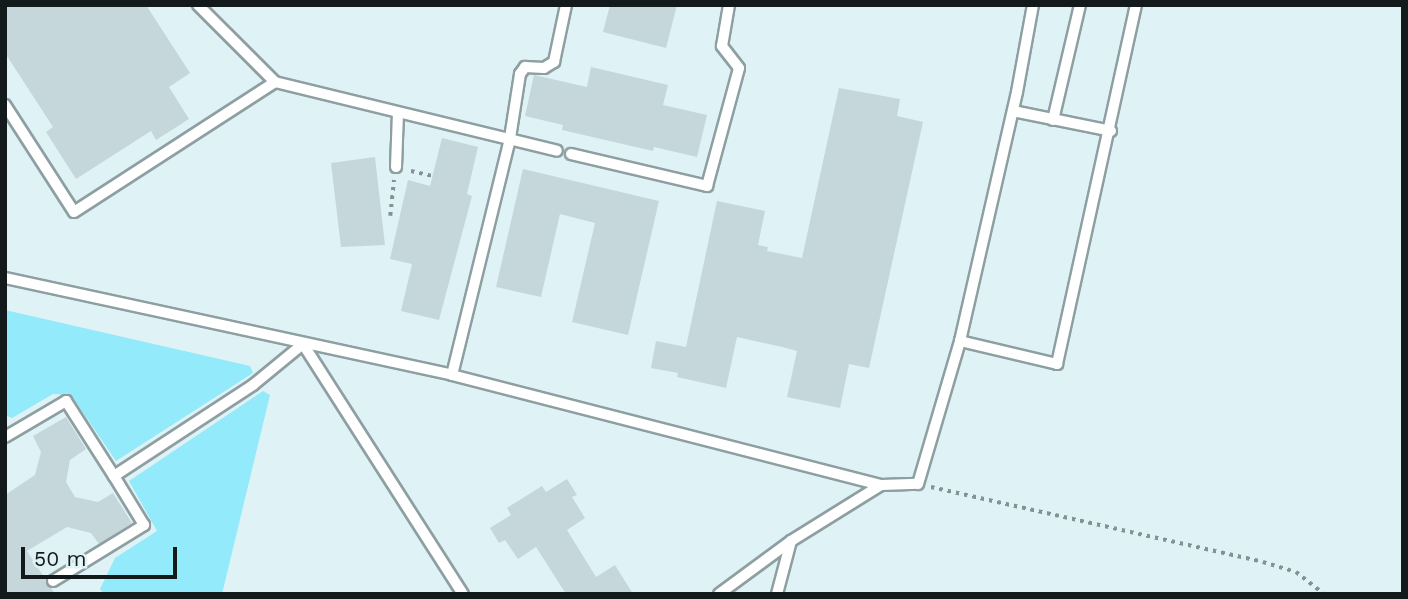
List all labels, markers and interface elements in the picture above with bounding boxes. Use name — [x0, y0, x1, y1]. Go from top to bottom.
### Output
scale bar — [24, 532, 180, 576]
text: 50 m — [34, 546, 86, 571]

